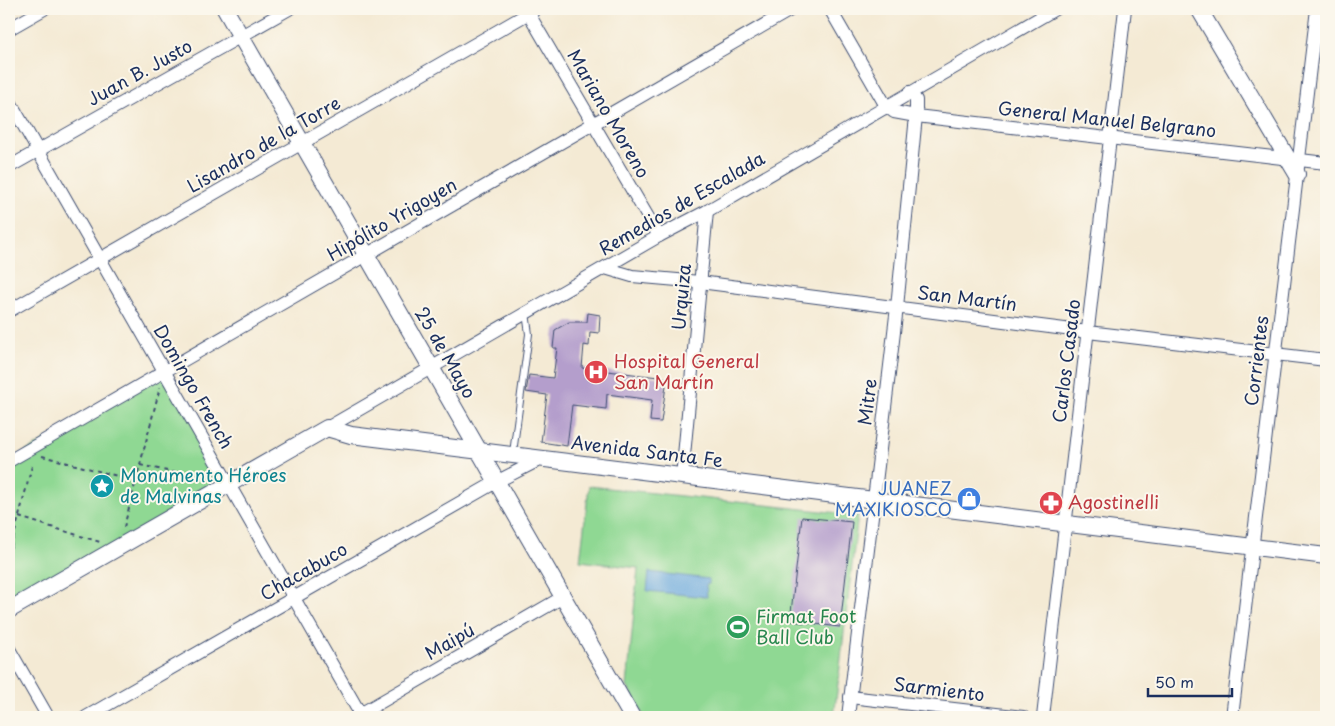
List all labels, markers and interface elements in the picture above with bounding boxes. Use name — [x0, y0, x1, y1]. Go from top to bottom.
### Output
street label: Juan B. Justo — [82, 32, 197, 112]
street label: Mariano Moreno — [561, 44, 657, 183]
street label: Lisandro de la Torre — [182, 89, 345, 199]
street label: General Manuel Belgrano — [997, 94, 1218, 143]
street label: Remedios de Escalada — [593, 144, 770, 261]
street label: Hipólito Yrigoyen — [321, 170, 461, 267]
street label: Urquiza — [664, 262, 697, 331]
street label: San Martín — [916, 278, 1018, 317]
street label: Carlos Casado — [1045, 297, 1086, 424]
street label: 25 de Mayo — [409, 301, 483, 403]
street label: Corrientes — [1237, 314, 1274, 407]
street label: Domingo French — [148, 319, 241, 453]
place label: Hospital General San Martín — [614, 347, 760, 395]
hospital icon: Hospital General San Martín — [583, 359, 609, 385]
street label: Mitre — [850, 377, 883, 427]
street label: Avenida Santa Fe — [570, 428, 725, 473]
place label: Monumento Héroes de Malvinas — [120, 461, 287, 509]
place icon: Monumento Héroes de Malvinas — [89, 473, 115, 499]
place label: JUANEZ MAXIKIOSCO — [835, 474, 952, 522]
shop icon: JUANEZ MAXIKIOSCO — [956, 486, 982, 512]
place label: Agostinelli — [1068, 488, 1159, 515]
pharmacy icon: Agostinelli — [1038, 490, 1064, 516]
street label: Chacabuco — [255, 535, 352, 607]
place label: Firmat Foot Ball Club — [756, 602, 856, 650]
sports icon: Firmat Foot Ball Club — [725, 614, 751, 640]
street label: Maipú — [419, 616, 479, 666]
scale bar — [1148, 666, 1231, 698]
street label: Sarmiento — [892, 670, 986, 707]
text: 50 m — [1155, 670, 1194, 693]

